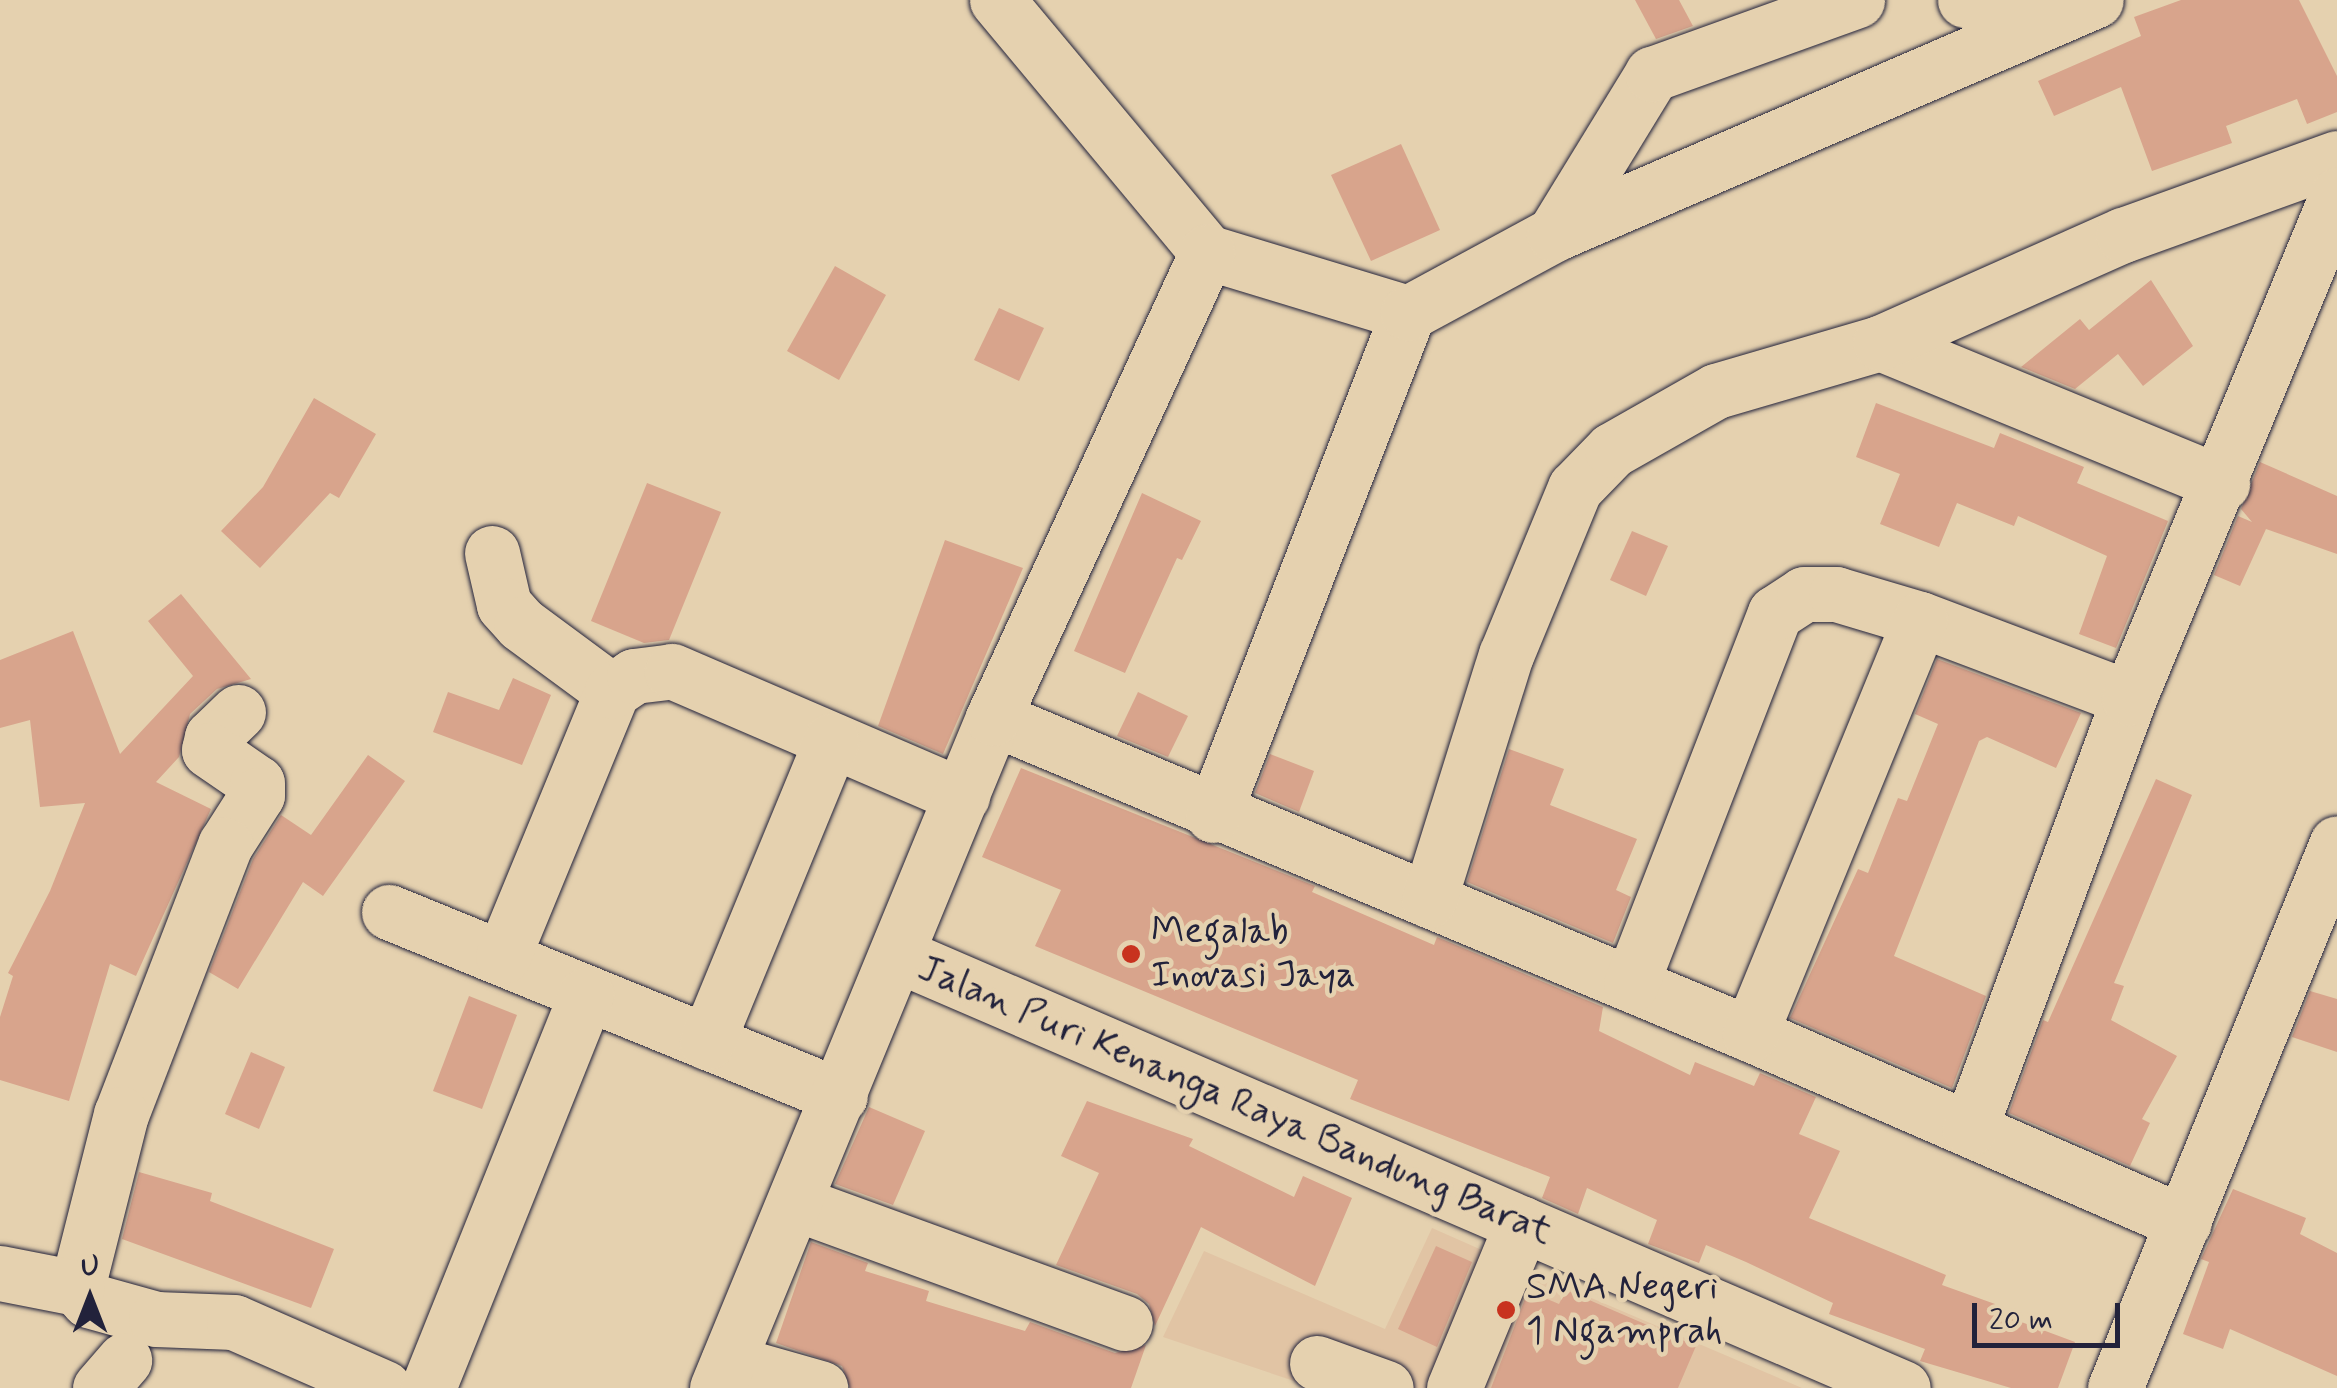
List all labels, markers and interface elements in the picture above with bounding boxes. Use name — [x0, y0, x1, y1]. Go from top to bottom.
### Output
place label: Megalab Inovasi Jaya — [1151, 909, 1356, 998]
marker: Megalab Inovasi Jaya — [1120, 943, 1142, 965]
street label: Jalan Puri Kenanga Raya Bandung Barat — [914, 948, 1556, 1254]
north arrow — [40, 1248, 140, 1348]
text: U — [81, 1249, 99, 1286]
place label: SMA Negeri 1 Ngamprah — [1526, 1265, 1723, 1355]
scale bar — [1977, 1283, 2124, 1345]
marker: SMA Negeri 1 Ngamprah — [1495, 1299, 1517, 1321]
text: 20 m — [1989, 1301, 2053, 1340]

